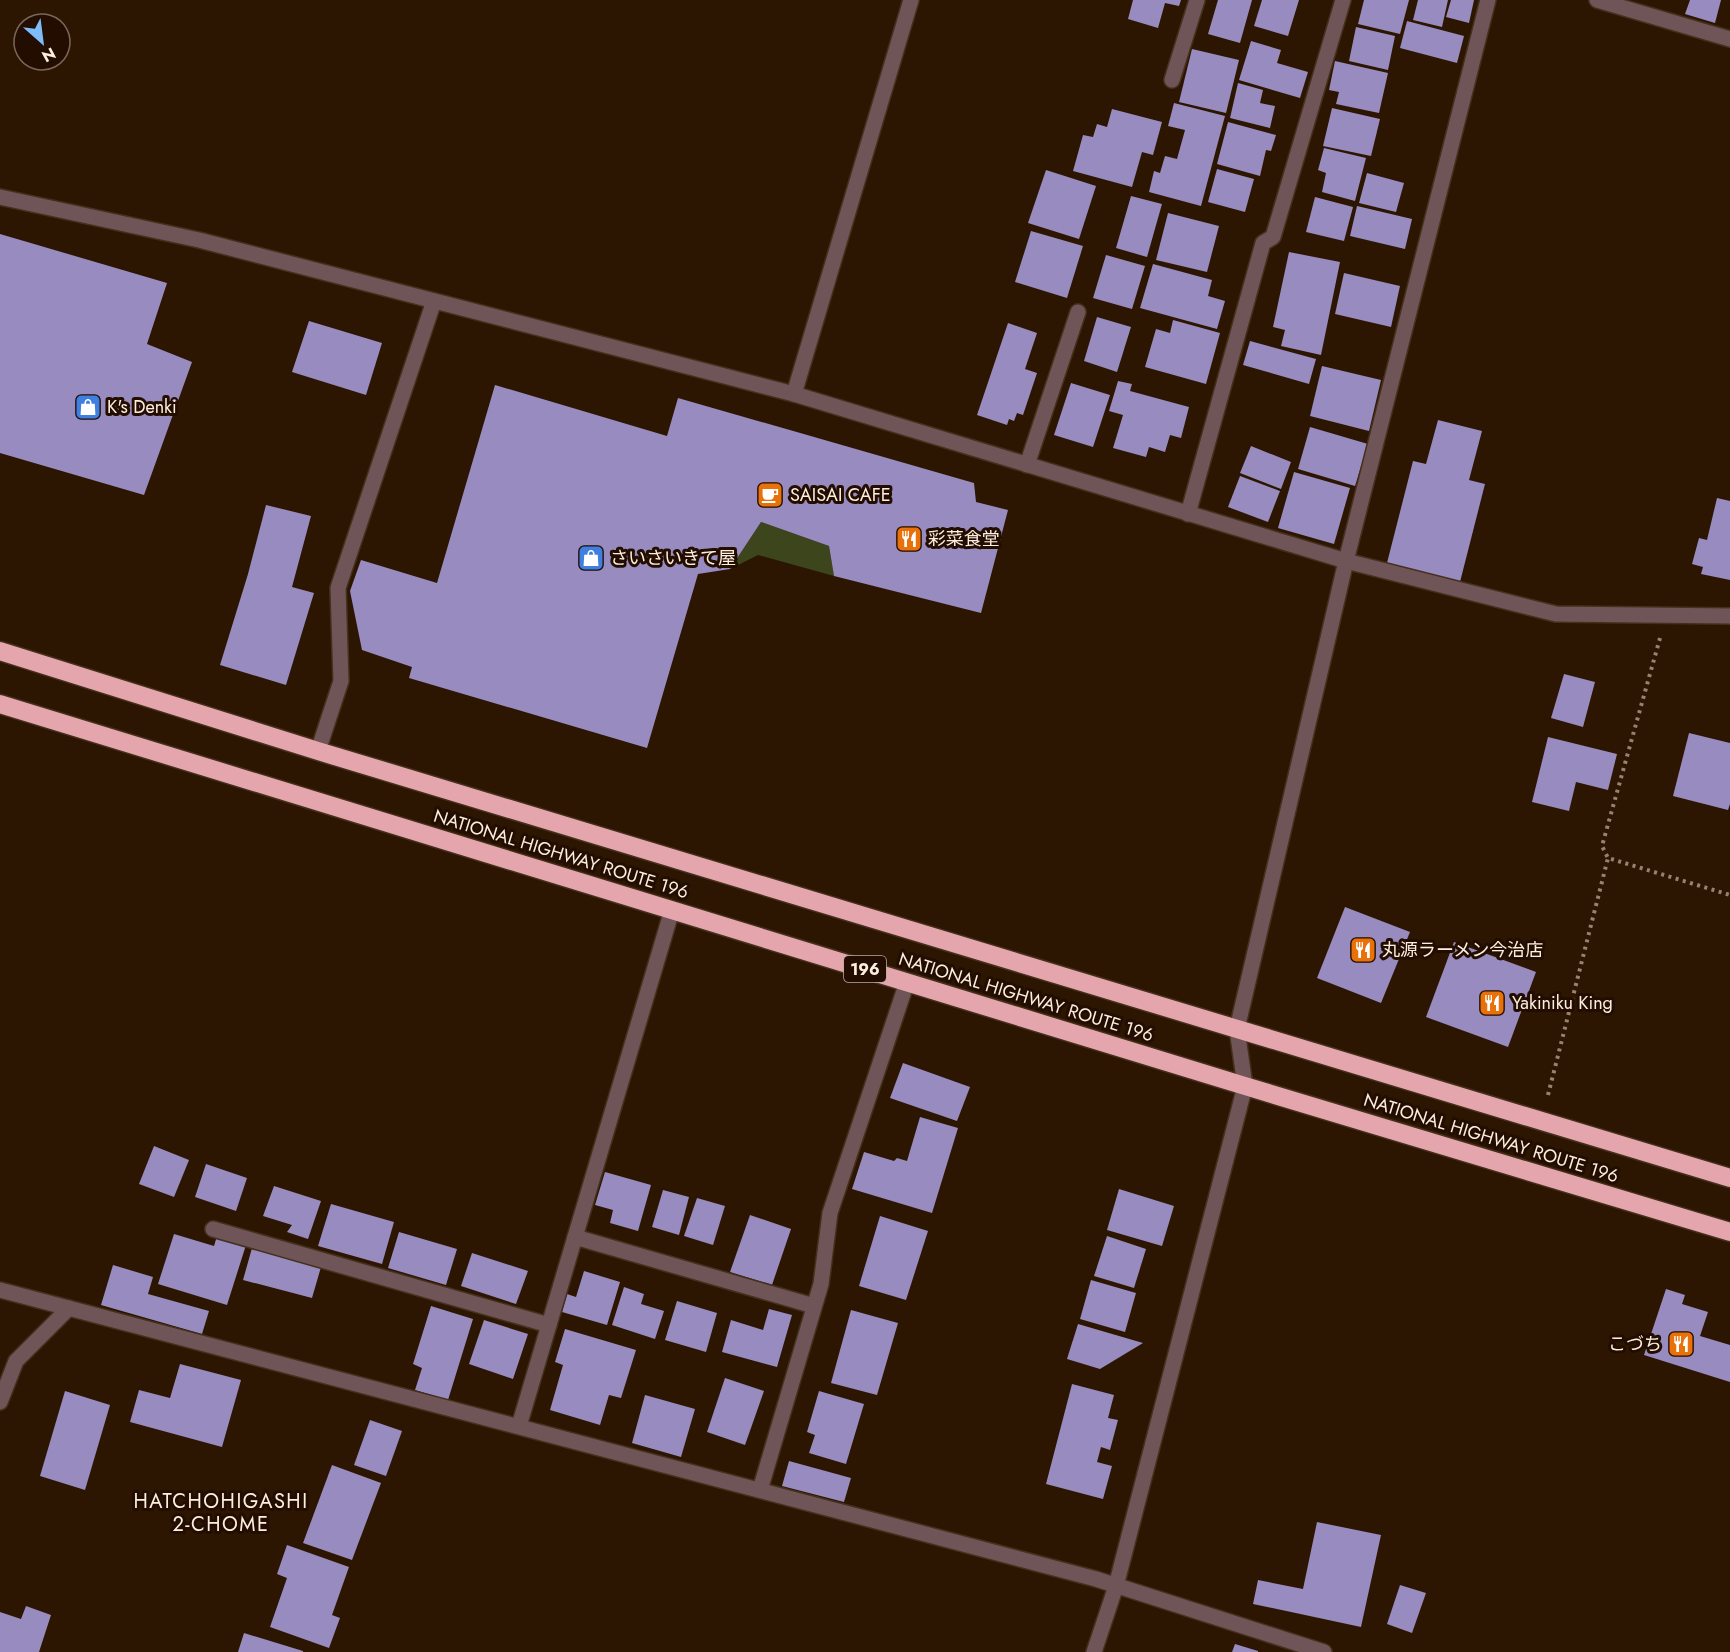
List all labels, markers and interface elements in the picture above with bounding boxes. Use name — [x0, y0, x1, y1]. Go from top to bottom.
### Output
north arrow — [12, 12, 72, 72]
text: N — [38, 42, 60, 68]
shop icon: K's Denki — [73, 392, 103, 422]
place label: K's Denki — [107, 394, 177, 420]
cafe icon: SAISAI CAFE — [755, 480, 785, 510]
place label: SAISAI CAFE — [790, 482, 891, 508]
restaurant icon: 彩菜食堂 — [894, 524, 924, 554]
place label: 彩菜食堂 — [928, 526, 1000, 552]
shop icon: さいさいきて屋 — [576, 543, 606, 573]
place label: さいさいきて屋 — [610, 545, 736, 571]
street label: NATIONAL HIGHWAY ROUTE 196 — [430, 803, 692, 905]
restaurant icon: 丸源ラーメン今治店 — [1348, 935, 1378, 965]
place label: 丸源ラーメン今治店 — [1382, 937, 1543, 963]
street label: NATIONAL HIGHWAY ROUTE 196 — [895, 946, 1157, 1048]
road number: 196 — [844, 956, 886, 982]
restaurant icon: Yakiniku King — [1477, 988, 1507, 1018]
place label: Yakiniku King — [1512, 990, 1613, 1016]
street label: NATIONAL HIGHWAY ROUTE 196 — [1360, 1087, 1622, 1189]
restaurant icon: こづち — [1666, 1329, 1696, 1359]
place label: こづち — [1608, 1331, 1662, 1357]
district label: HATCHOHIGASHI 2-CHOME — [133, 1487, 309, 1539]

